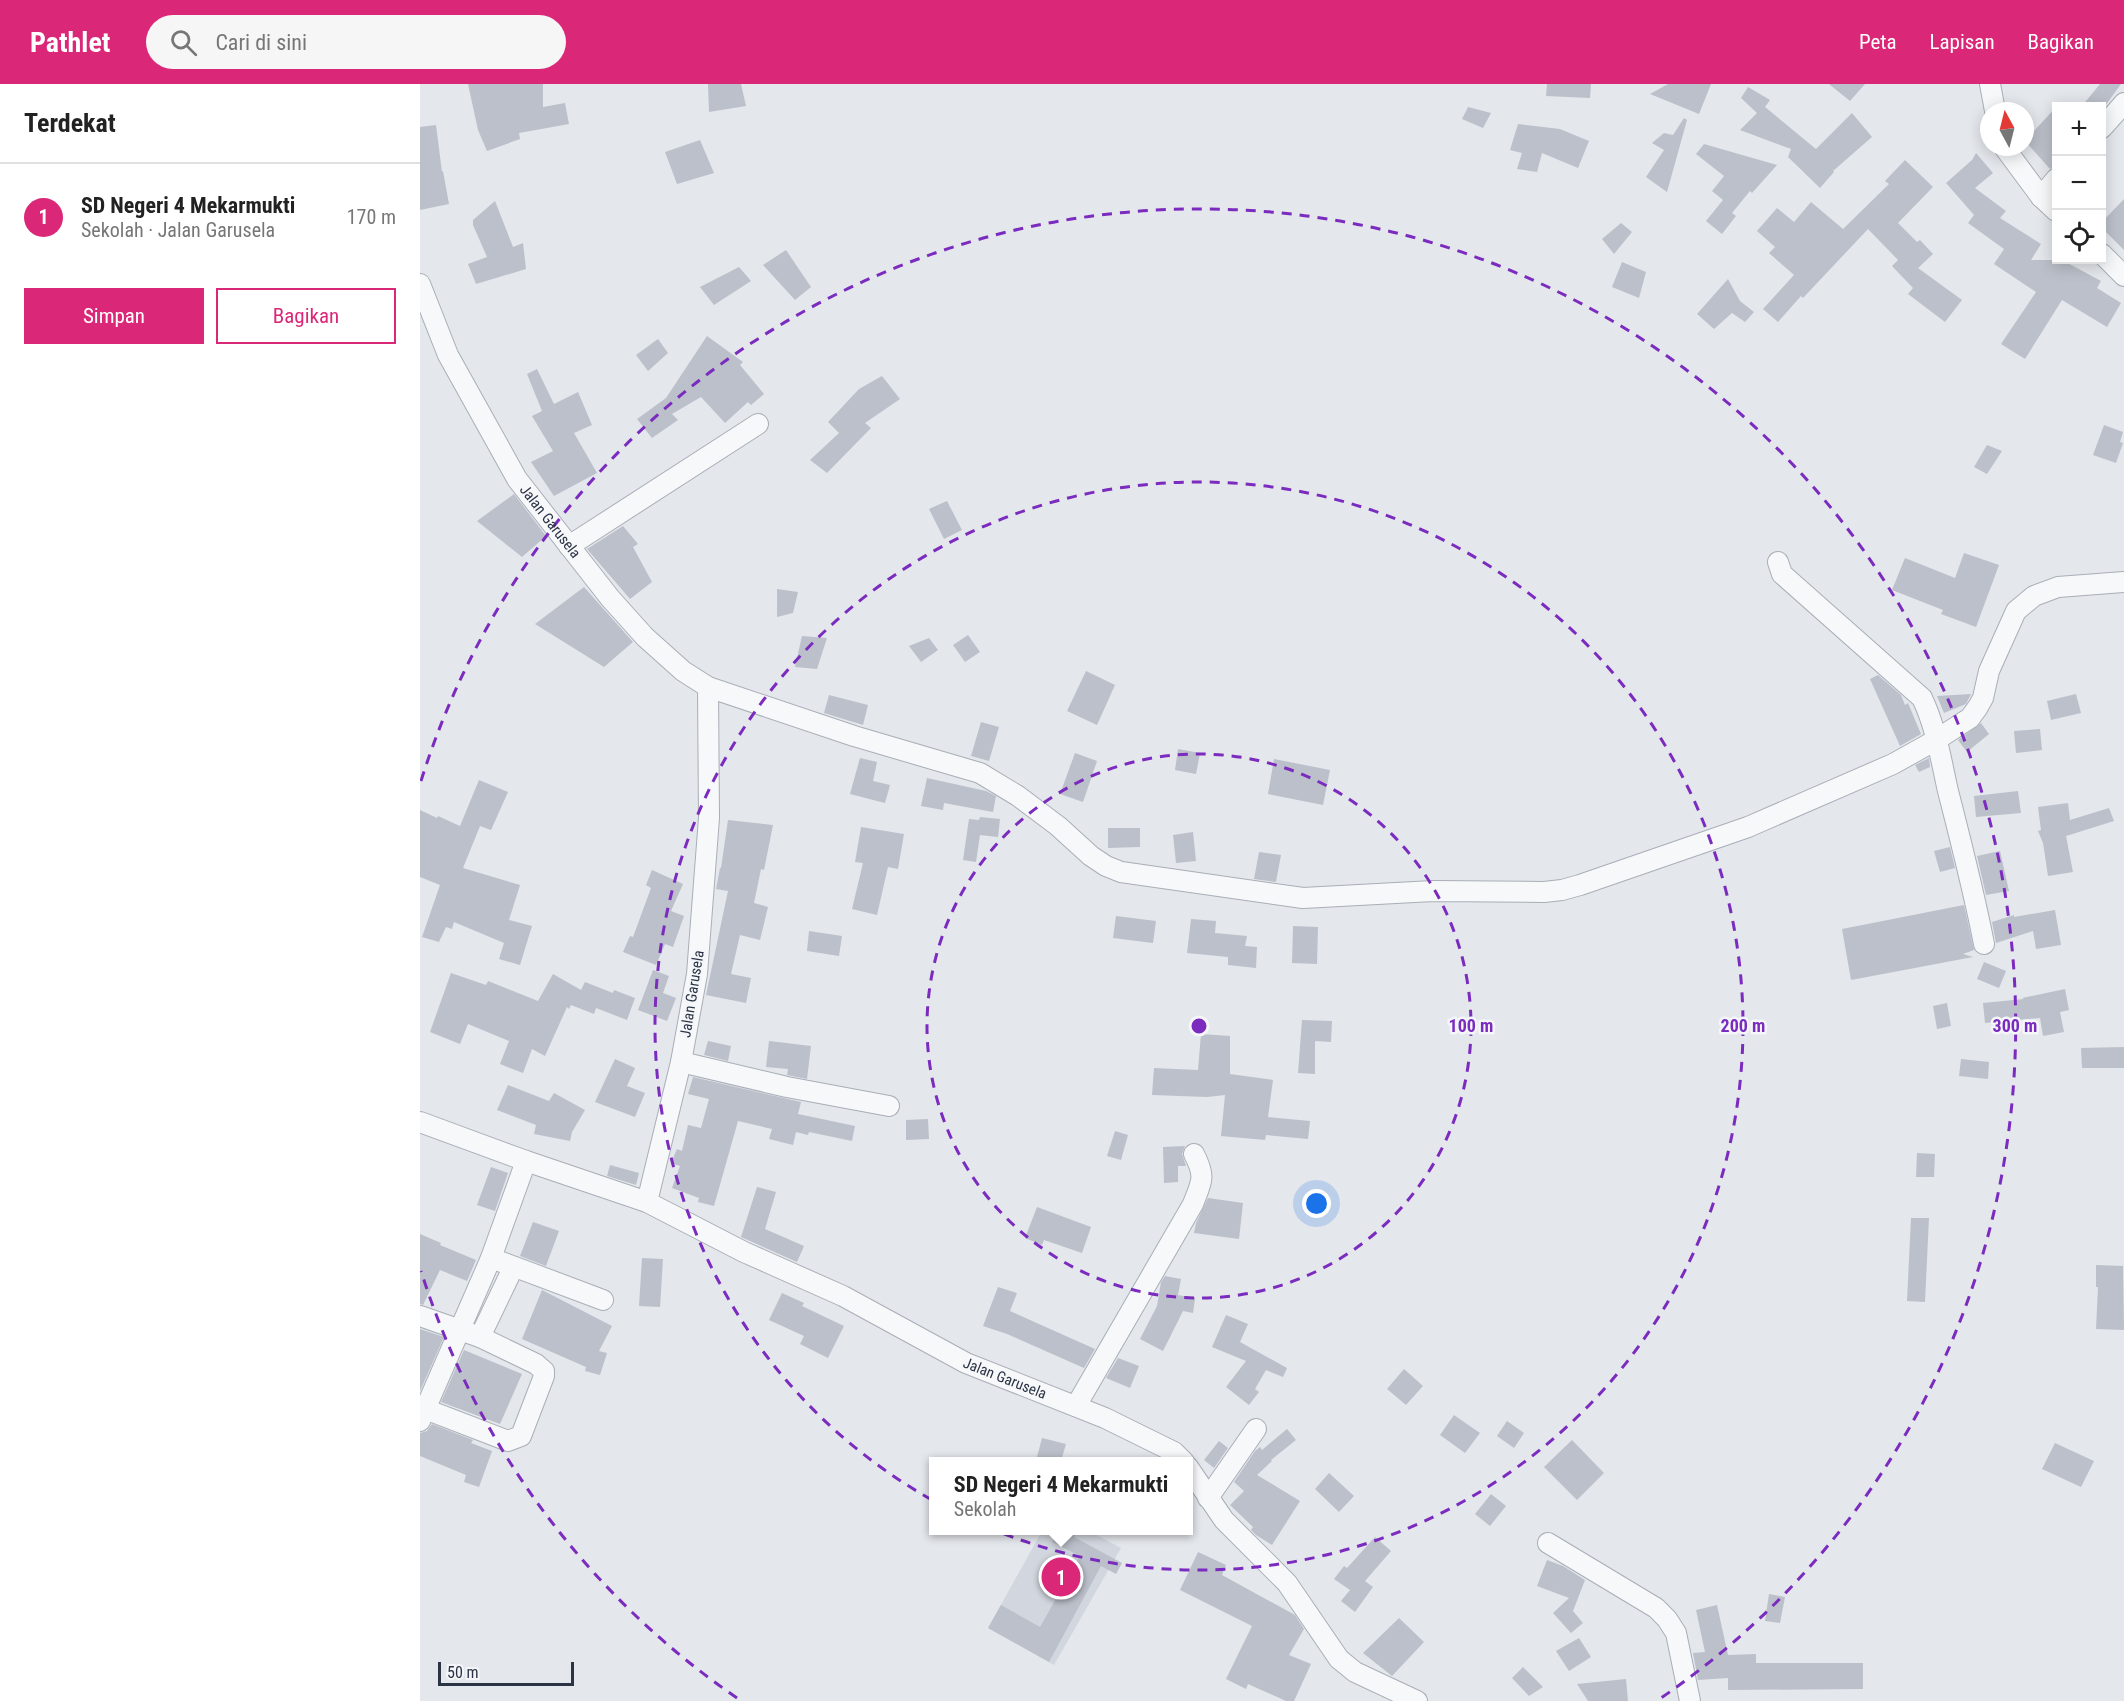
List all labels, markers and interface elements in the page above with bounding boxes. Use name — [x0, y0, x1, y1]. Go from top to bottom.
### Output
search box — [146, 15, 566, 69]
text: Pathlet — [30, 26, 110, 59]
icon: search — [167, 26, 200, 59]
text: Cari di sini — [215, 30, 307, 55]
text: Peta — [1859, 30, 1897, 54]
text: Lapisan — [1930, 30, 1995, 54]
text: Bagikan — [2028, 30, 2094, 54]
north arrow — [1980, 102, 2034, 156]
map controls — [2052, 102, 2106, 264]
button: + — [2052, 102, 2106, 156]
text: Terdekat — [24, 108, 116, 138]
button: − — [2052, 156, 2106, 210]
text: SD Negeri 4 Mekarmukti — [81, 193, 295, 218]
text: 1 — [38, 205, 49, 229]
text: 170 m — [347, 205, 396, 229]
button: locate — [2052, 210, 2106, 264]
text: Sekolah · Jalan Garusela — [81, 218, 275, 242]
button: Simpan — [24, 288, 204, 344]
button: Bagikan — [216, 288, 396, 344]
street label: Jalan Garusela — [516, 481, 584, 562]
street label: Jalan Garusela — [676, 949, 708, 1039]
text: 100 m — [1449, 1015, 1493, 1036]
text: 200 m — [1721, 1015, 1765, 1036]
text: 300 m — [1993, 1015, 2037, 1036]
centre of rings — [1189, 1016, 1209, 1036]
your location — [1302, 1189, 1331, 1218]
street label: Jalan Garusela — [961, 1354, 1049, 1403]
popup — [929, 1457, 1193, 1535]
text: SD Negeri 4 Mekarmukti — [954, 1472, 1168, 1497]
text: Sekolah — [954, 1497, 1016, 1521]
pin: 1 — [1042, 1554, 1080, 1600]
scale bar — [438, 1659, 574, 1686]
text: 50 m — [447, 1663, 479, 1682]

